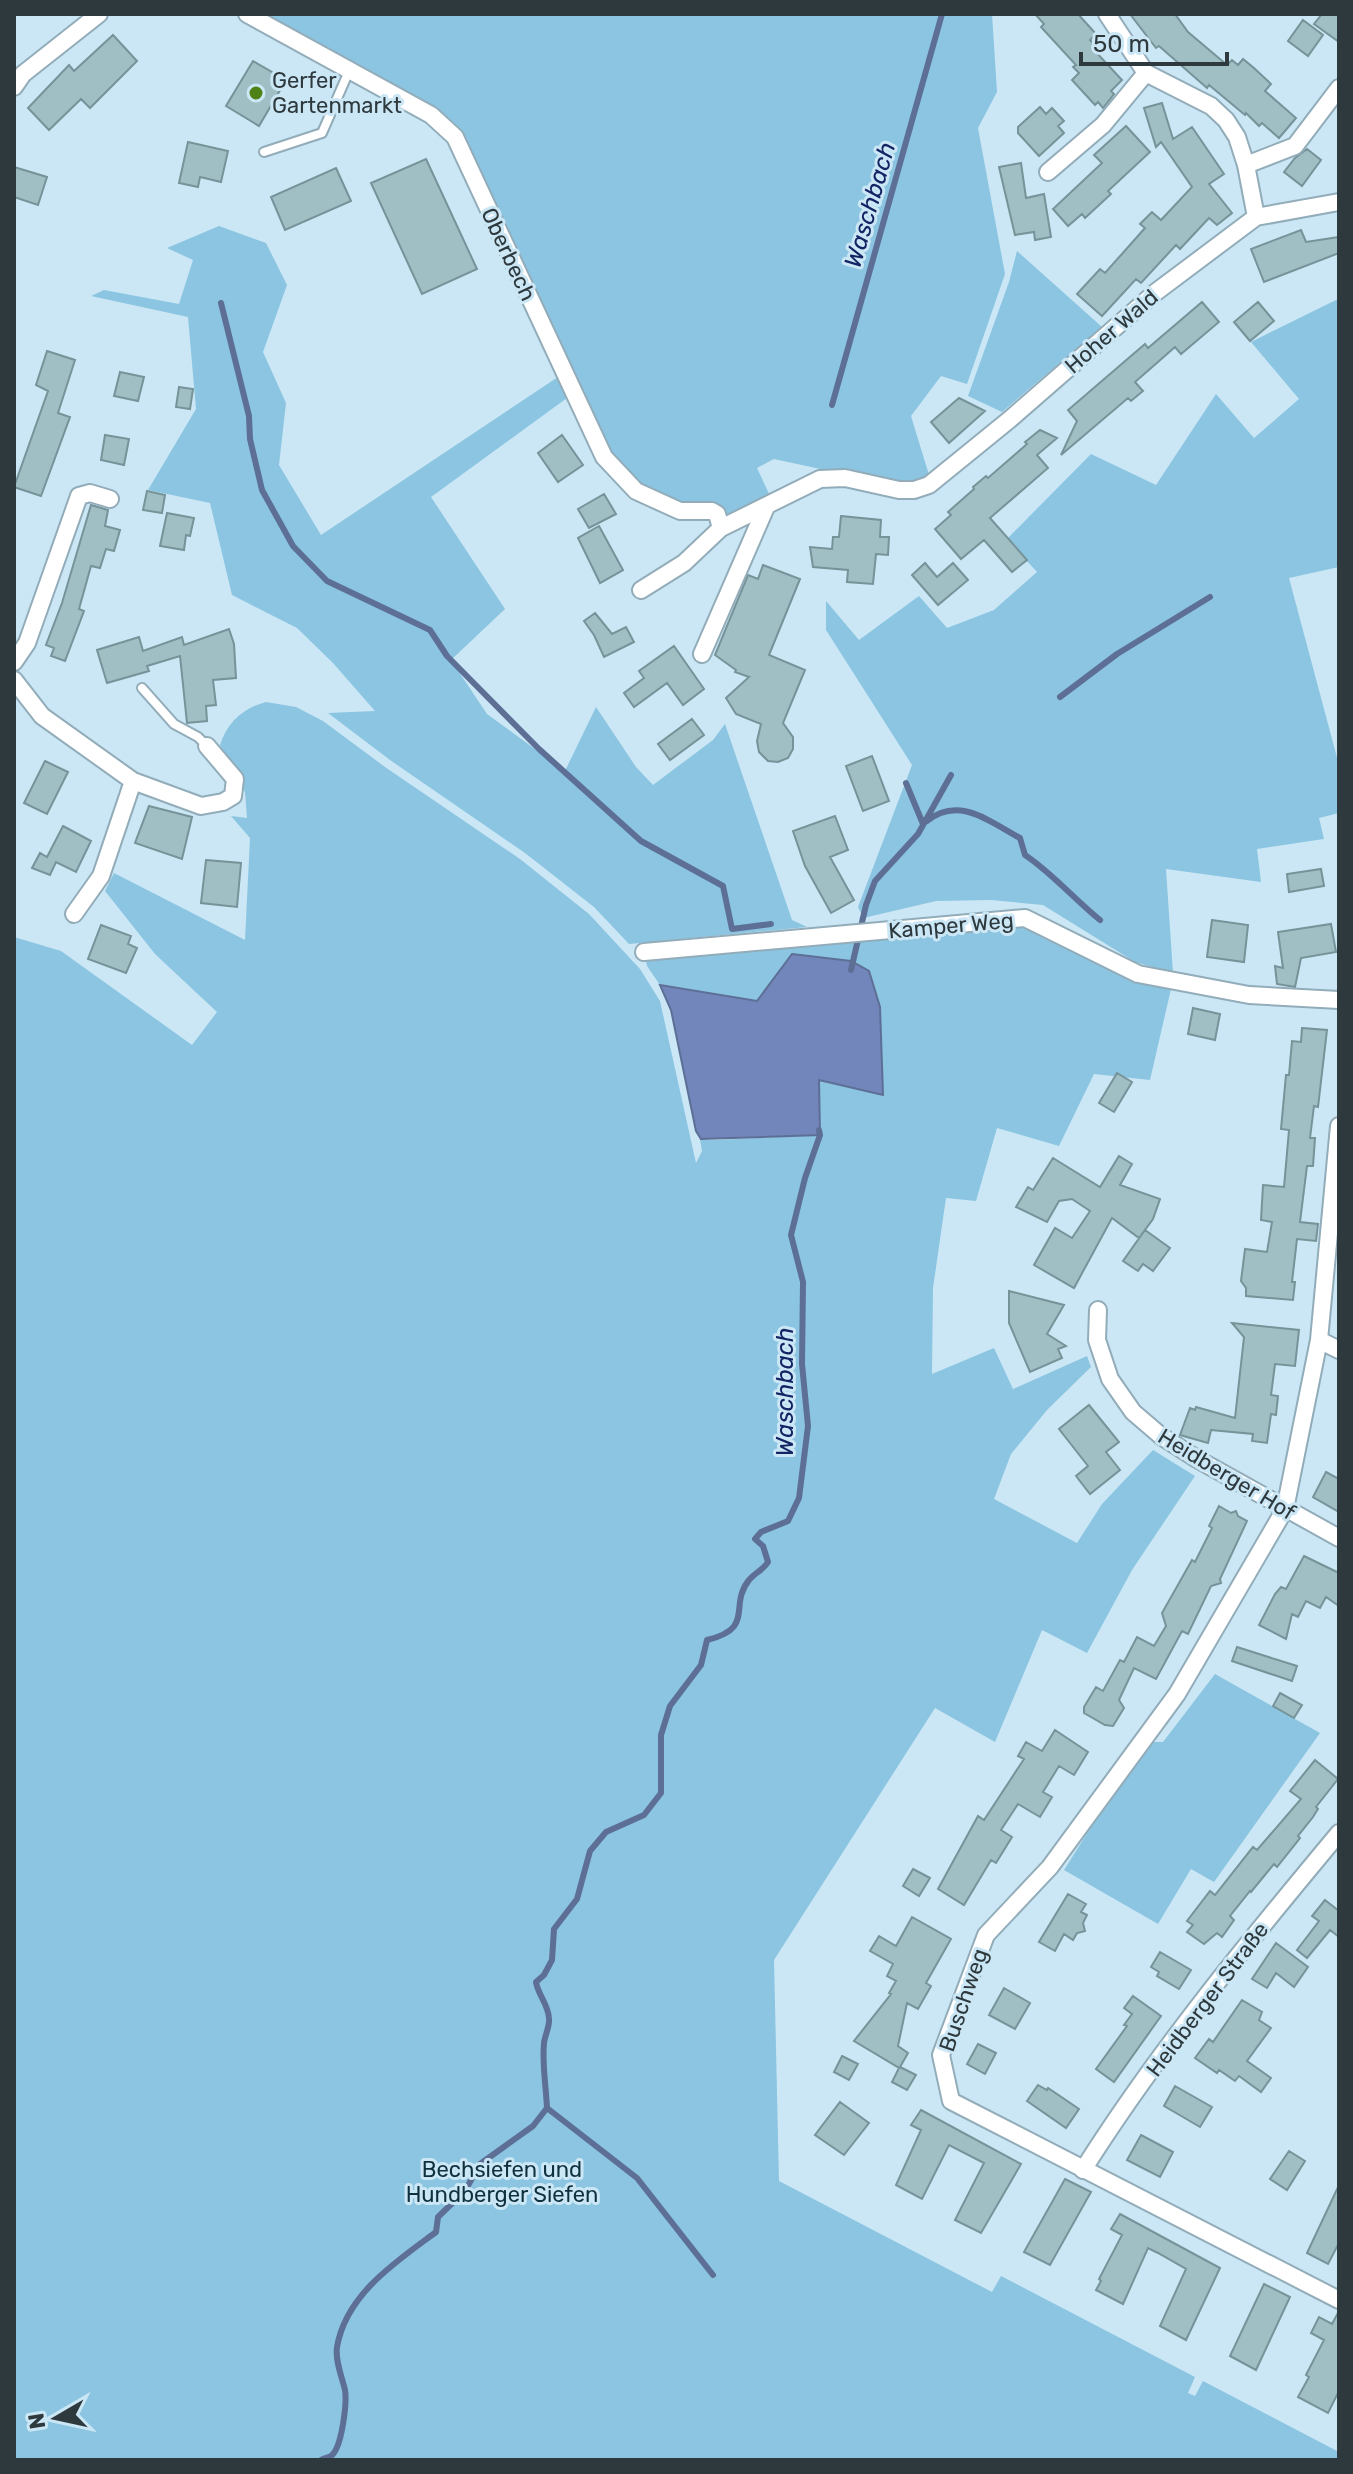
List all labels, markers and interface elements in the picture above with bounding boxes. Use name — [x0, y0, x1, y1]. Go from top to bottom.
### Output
scale bar — [1081, 16, 1227, 66]
text: 50 m — [1093, 30, 1150, 58]
place label: Gerfer Gartenmarkt — [272, 67, 402, 119]
marker: Gerfer Gartenmarkt — [247, 84, 265, 102]
water label: Waschbach — [839, 139, 901, 271]
street label: Oberbech — [475, 203, 542, 305]
street label: Hoher Wald — [1059, 284, 1163, 379]
street label: Kamper Weg — [887, 907, 1015, 944]
water label: Waschbach — [771, 1327, 799, 1457]
street label: Heidberger Hof — [1153, 1423, 1301, 1526]
street label: Heidberger Straße — [1140, 1917, 1274, 2082]
street label: Buschweg — [933, 1945, 994, 2055]
park label: Bechsiefen und Hundberger Siefen — [406, 2156, 598, 2208]
north arrow — [16, 2378, 96, 2458]
text: N — [22, 2411, 51, 2431]

